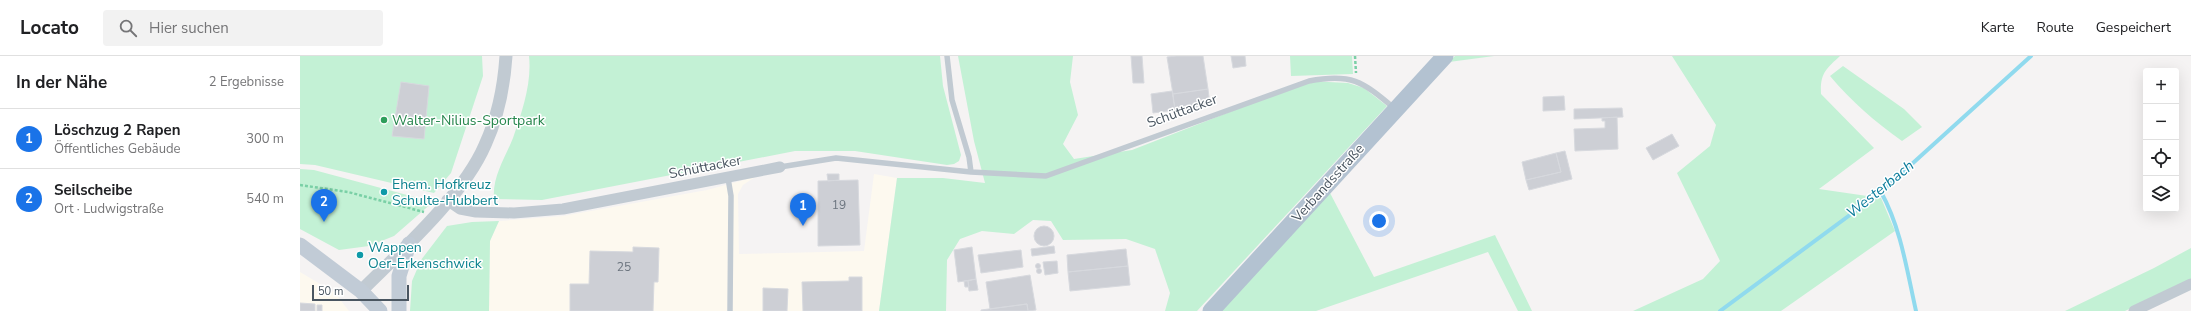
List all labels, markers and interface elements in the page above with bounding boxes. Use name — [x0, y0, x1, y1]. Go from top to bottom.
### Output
search box — [103, 10, 383, 46]
text: Locato — [20, 15, 79, 41]
icon: search — [117, 17, 139, 39]
text: Hier suchen — [149, 18, 229, 38]
text: Karte — [1981, 18, 2015, 37]
text: Route — [2037, 18, 2074, 37]
text: Gespeichert — [2096, 18, 2171, 37]
map controls — [2143, 68, 2179, 212]
button: + — [2143, 68, 2179, 104]
text: In der Nähe — [16, 71, 107, 94]
text: 2 Ergebnisse — [209, 73, 284, 91]
street label: Schüttacker — [1144, 89, 1220, 133]
button: − — [2143, 104, 2179, 140]
place label: Walter-Nilius-Sportpark — [392, 111, 546, 130]
marker: Walter-Nilius-Sportpark — [379, 115, 389, 125]
text: Löschzug 2 Rapen — [54, 120, 180, 140]
text: 1 — [25, 130, 33, 148]
text: 300 m — [246, 130, 284, 148]
text: Öffentliches Gebäude — [54, 140, 180, 158]
street label: Verbandsstraße — [1287, 140, 1368, 227]
button: locate — [2143, 140, 2179, 176]
street label: Schüttacker — [667, 151, 743, 183]
water label: Westerbach — [1842, 156, 1918, 222]
place label: Ehem. Hofkreuz Schulte-Hubbert — [392, 175, 498, 210]
button: layers — [2143, 176, 2179, 212]
text: Seilscheibe — [54, 180, 132, 200]
marker: Ehem. Hofkreuz Schulte-Hubbert — [379, 187, 389, 197]
pin: 2 — [311, 189, 337, 222]
text: 2 — [25, 190, 33, 208]
text: 540 m — [246, 190, 284, 208]
pin: 1 — [790, 193, 816, 226]
house number: 19 — [832, 197, 846, 213]
text: Ort · Ludwigstraße — [54, 200, 164, 218]
your location — [1369, 211, 1389, 231]
place label: Wappen Oer-Erkenschwick — [368, 238, 483, 273]
marker: Wappen Oer-Erkenschwick — [355, 250, 365, 260]
house number: 25 — [617, 259, 631, 275]
scale bar — [312, 283, 409, 302]
text: 50 m — [318, 284, 343, 299]

